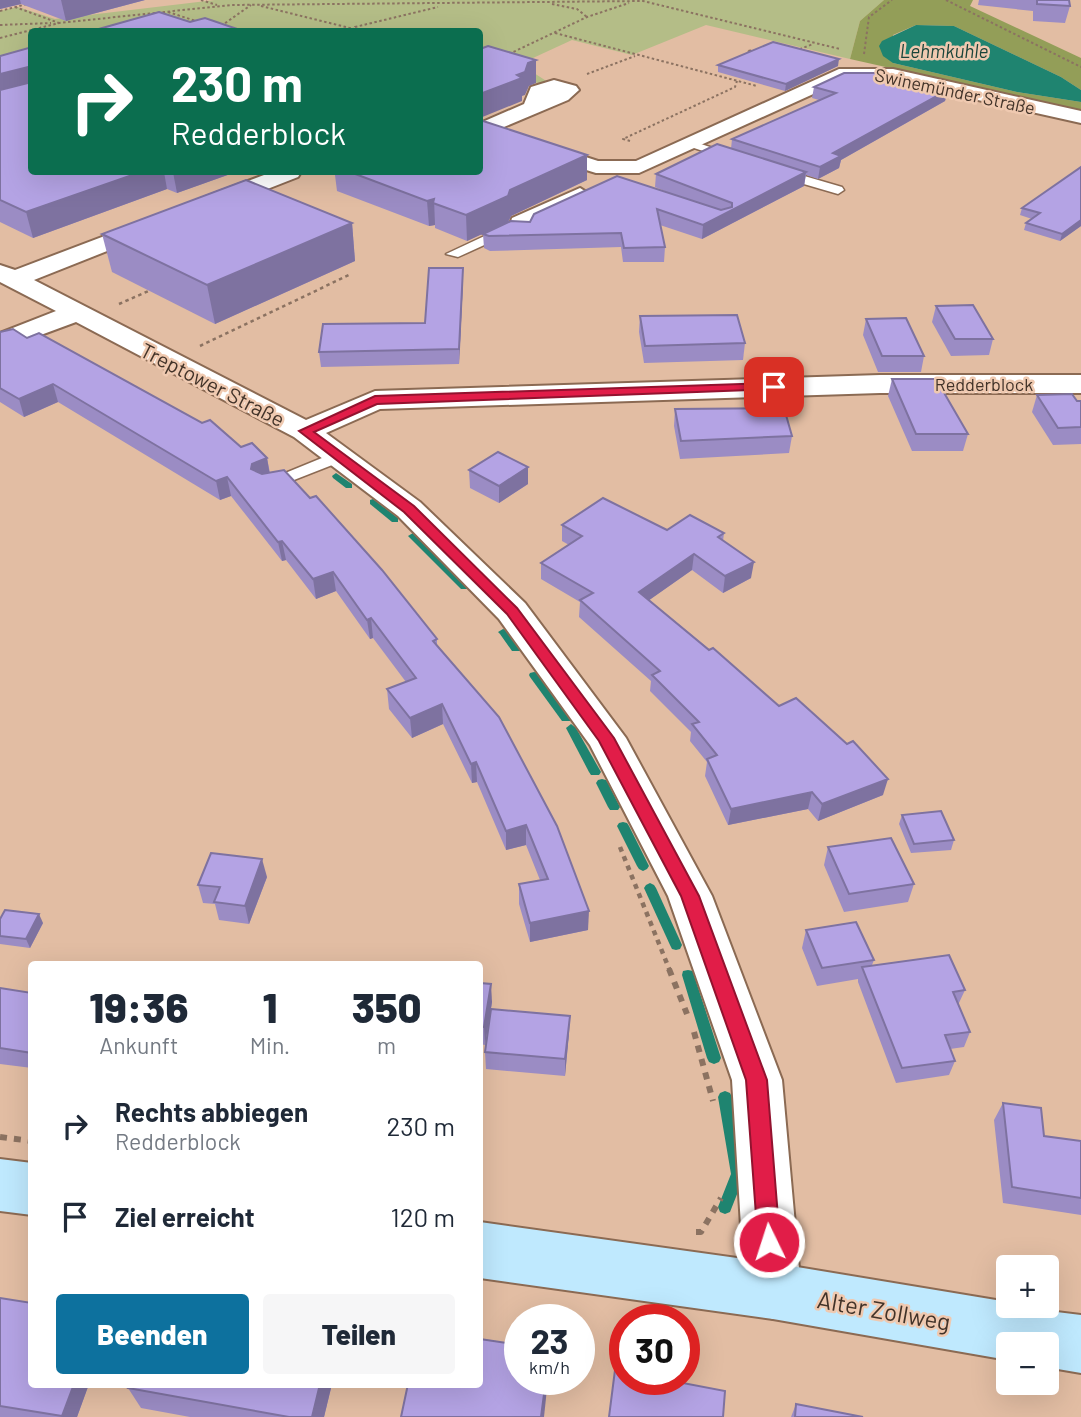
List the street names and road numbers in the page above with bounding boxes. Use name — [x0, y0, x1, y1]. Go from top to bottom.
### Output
street label: Swinemünder Straße — [873, 63, 1037, 119]
street label: Treptower Straße — [137, 337, 289, 431]
street label: Redderblock — [935, 373, 1033, 395]
street label: Alter Zollweg — [815, 1284, 953, 1336]

